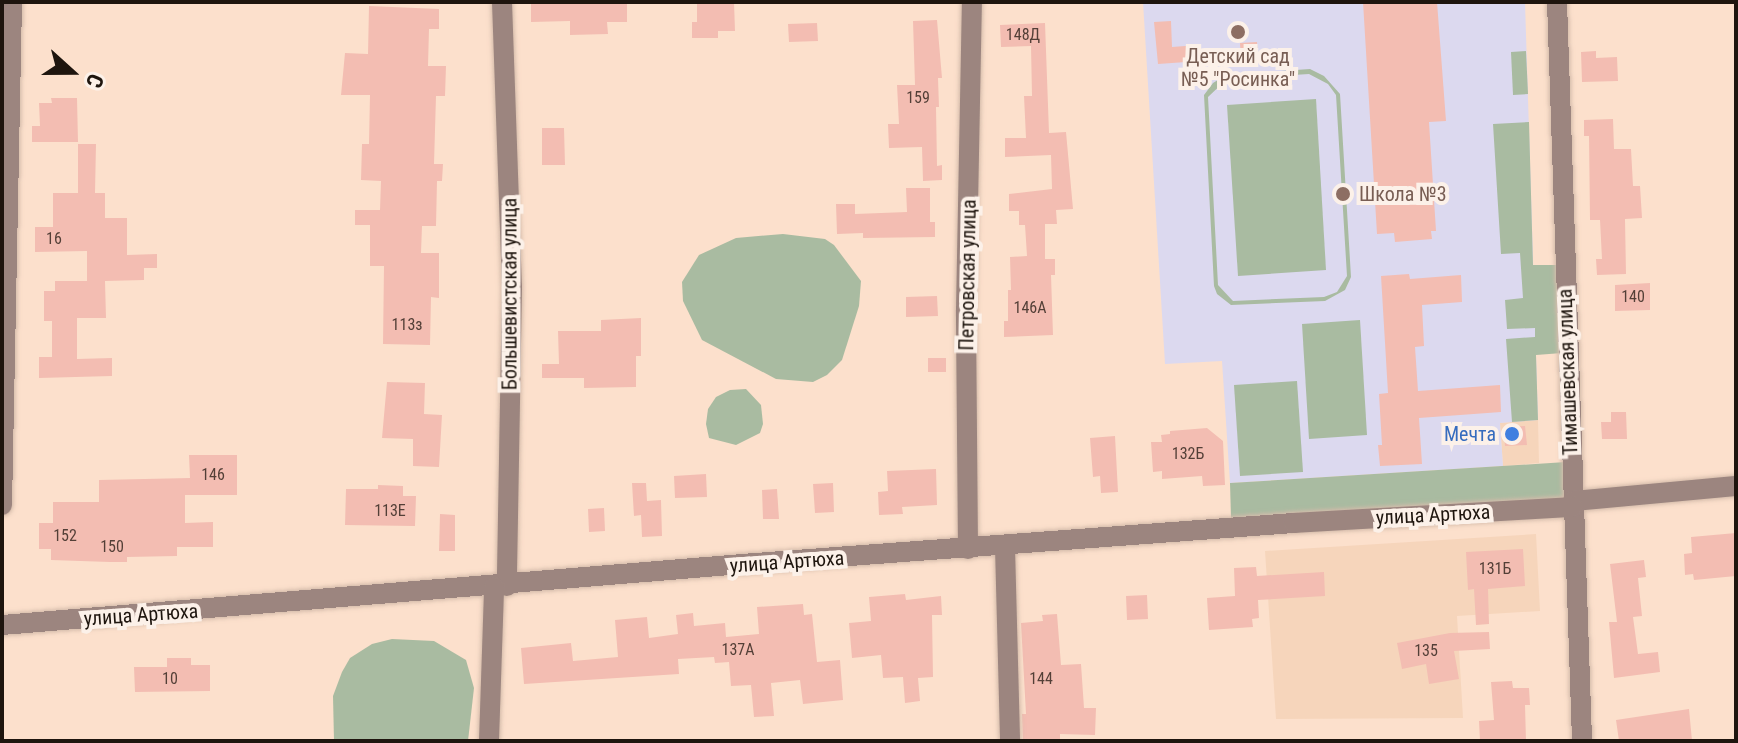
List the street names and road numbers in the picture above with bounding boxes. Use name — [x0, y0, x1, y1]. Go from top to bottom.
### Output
street label: Большевистская улица — [498, 198, 522, 390]
street label: Петровская улица — [955, 199, 981, 351]
street label: Тимашевская улица — [1553, 288, 1583, 456]
street label: улица Артюха — [1375, 500, 1491, 530]
street label: улица Артюха — [729, 546, 845, 578]
street label: улица Артюха — [83, 599, 199, 631]

